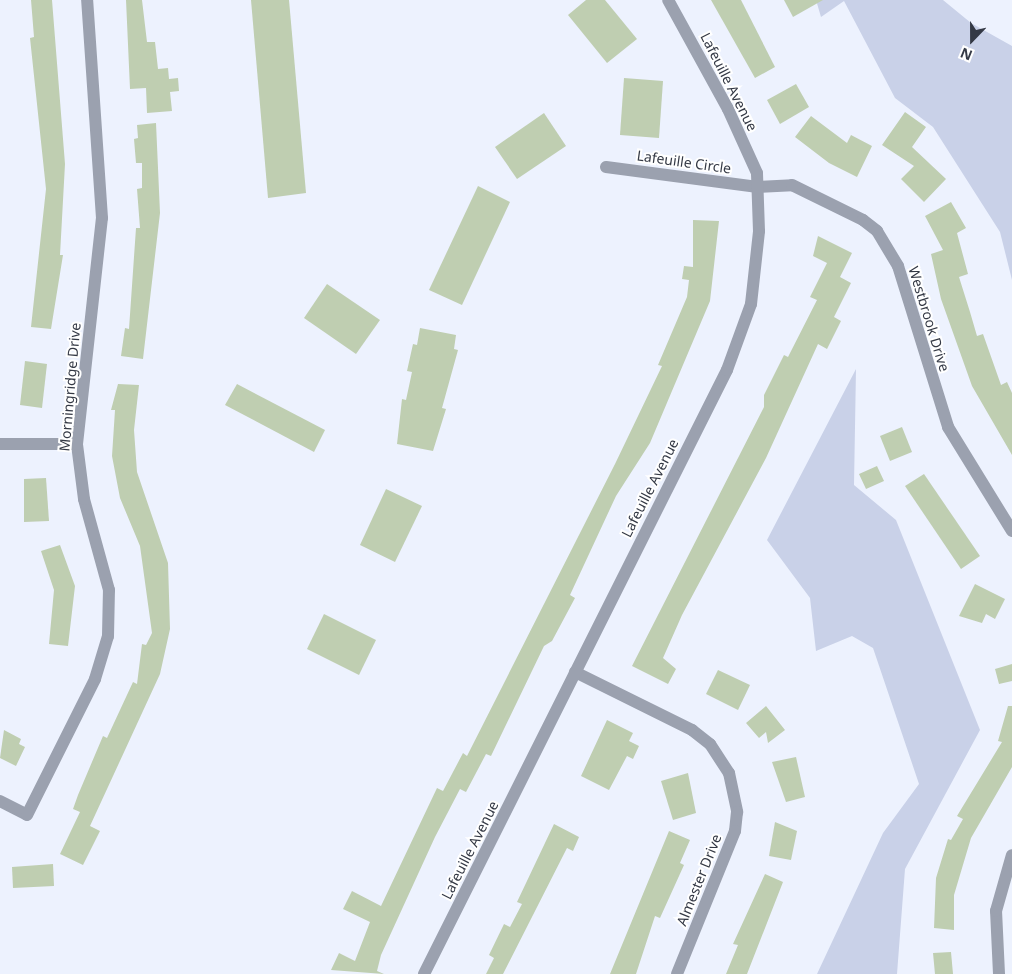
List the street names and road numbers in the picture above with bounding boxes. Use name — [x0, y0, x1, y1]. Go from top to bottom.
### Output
street label: Lafeuille Avenue — [697, 30, 761, 134]
street label: Lafeuille Circle — [636, 147, 732, 177]
street label: Westbrook Drive — [905, 264, 953, 374]
street label: Morningridge Drive — [56, 322, 84, 452]
street label: Lafeuille Avenue — [618, 436, 682, 540]
street label: Lafeuille Avenue — [438, 798, 502, 902]
street label: Almester Drive — [673, 832, 725, 928]

